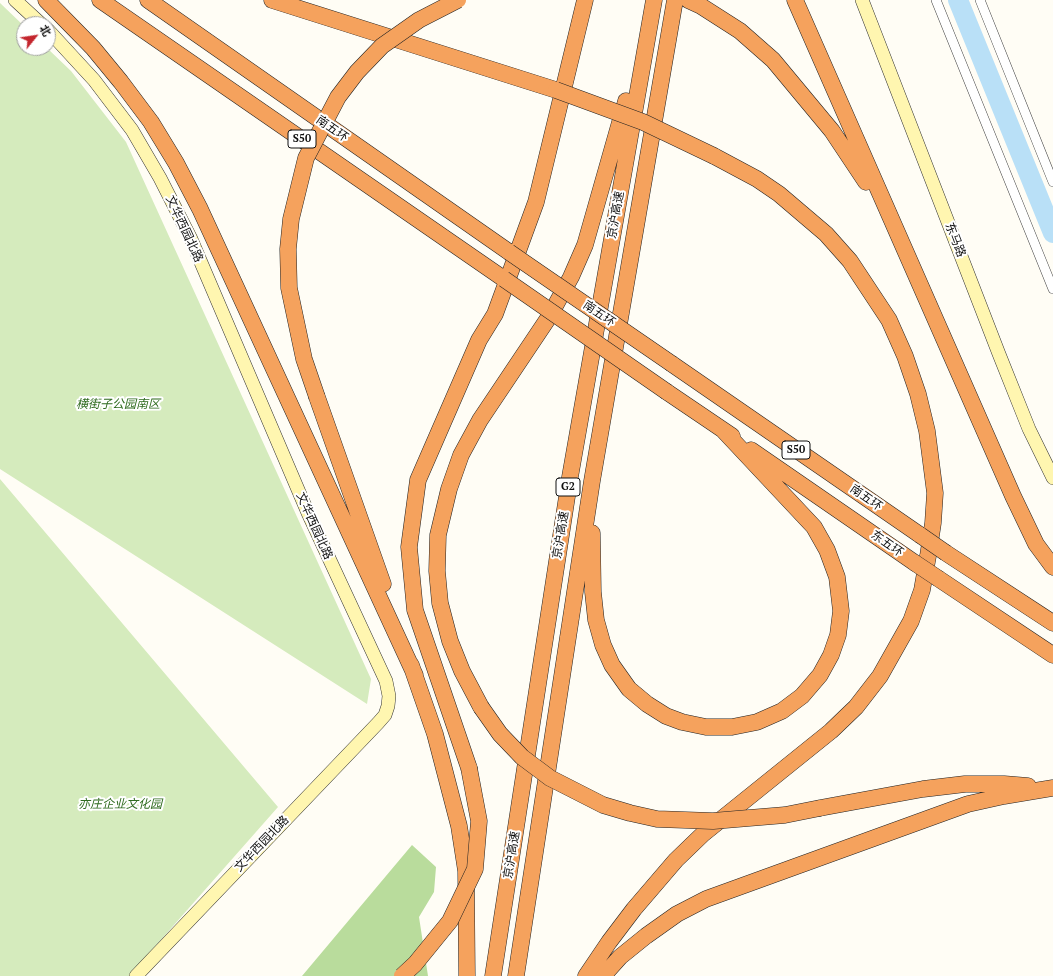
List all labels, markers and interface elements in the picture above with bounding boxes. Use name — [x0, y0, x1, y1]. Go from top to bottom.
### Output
north arrow — [16, 16, 56, 56]
text: 北 — [37, 22, 54, 39]
street label: 南五环 — [313, 113, 351, 145]
road number: S50 — [288, 130, 316, 148]
street label: 京沪高速 — [605, 190, 627, 240]
street label: 文华西园北路 — [162, 193, 206, 265]
street label: 东马路 — [942, 221, 968, 259]
street label: 南五环 — [580, 298, 618, 330]
park label: 横街子公园南区 — [76, 398, 160, 412]
road number: S50 — [782, 441, 810, 459]
road number: G2 — [556, 478, 580, 496]
street label: 南五环 — [847, 482, 885, 514]
street label: 文华西园北路 — [293, 490, 335, 562]
street label: 京沪高速 — [550, 510, 572, 560]
street label: 东五环 — [868, 528, 906, 560]
park label: 亦庄企业文化园 — [78, 798, 162, 812]
street label: 文华西园北路 — [232, 813, 292, 875]
street label: 京沪高速 — [501, 830, 523, 880]

